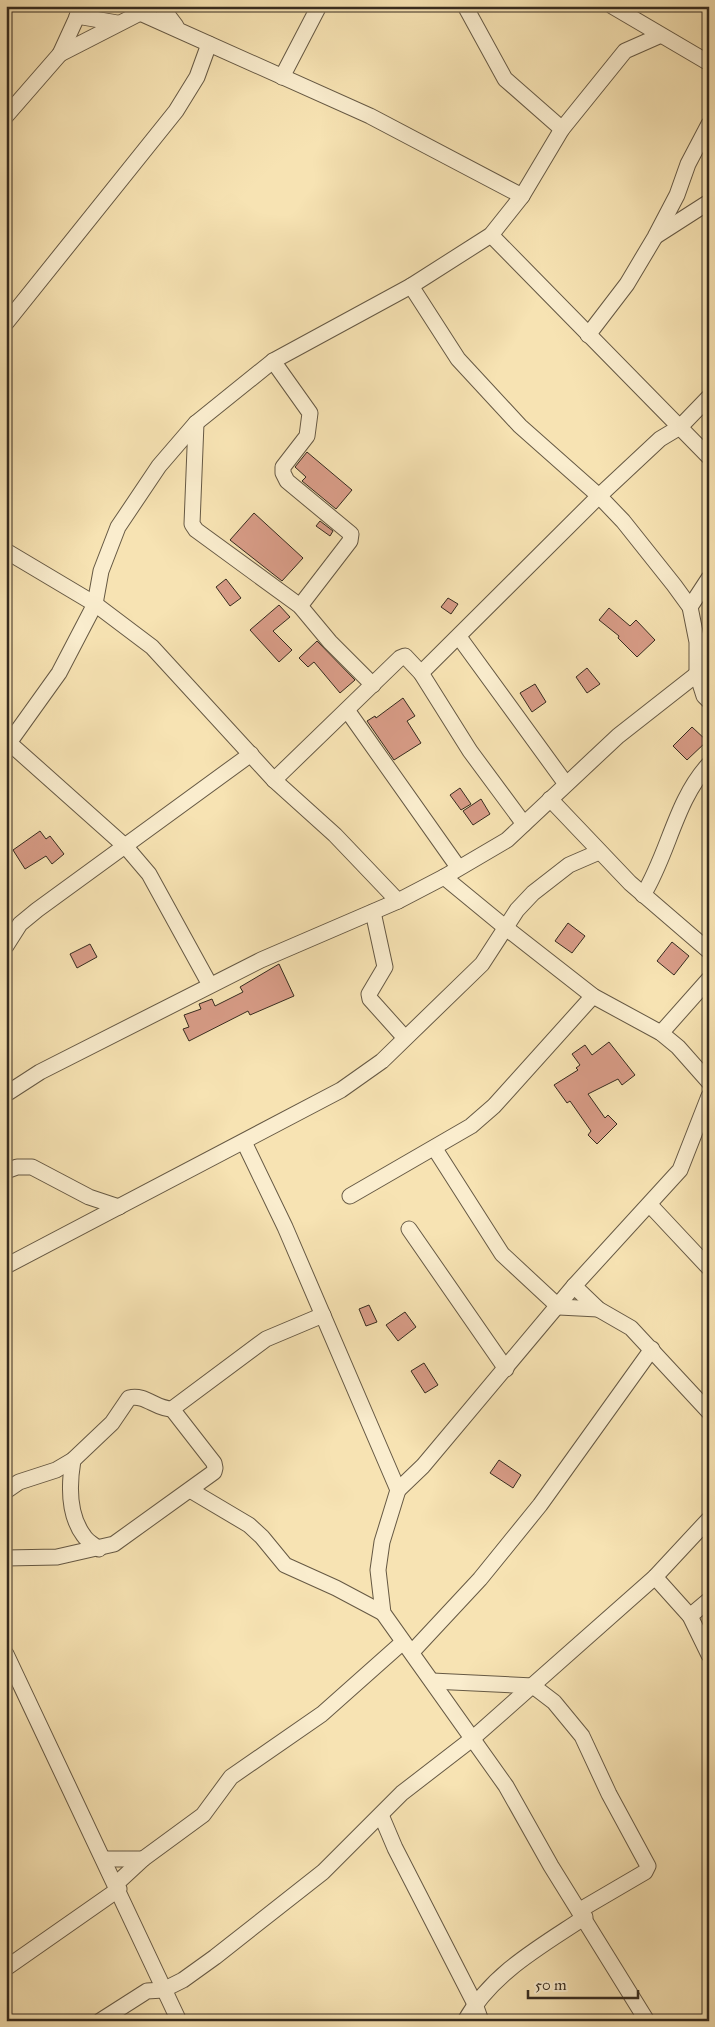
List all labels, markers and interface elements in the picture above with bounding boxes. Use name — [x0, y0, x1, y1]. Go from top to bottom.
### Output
scale bar — [528, 1967, 638, 1999]
text: 50 m — [535, 1976, 567, 1994]

